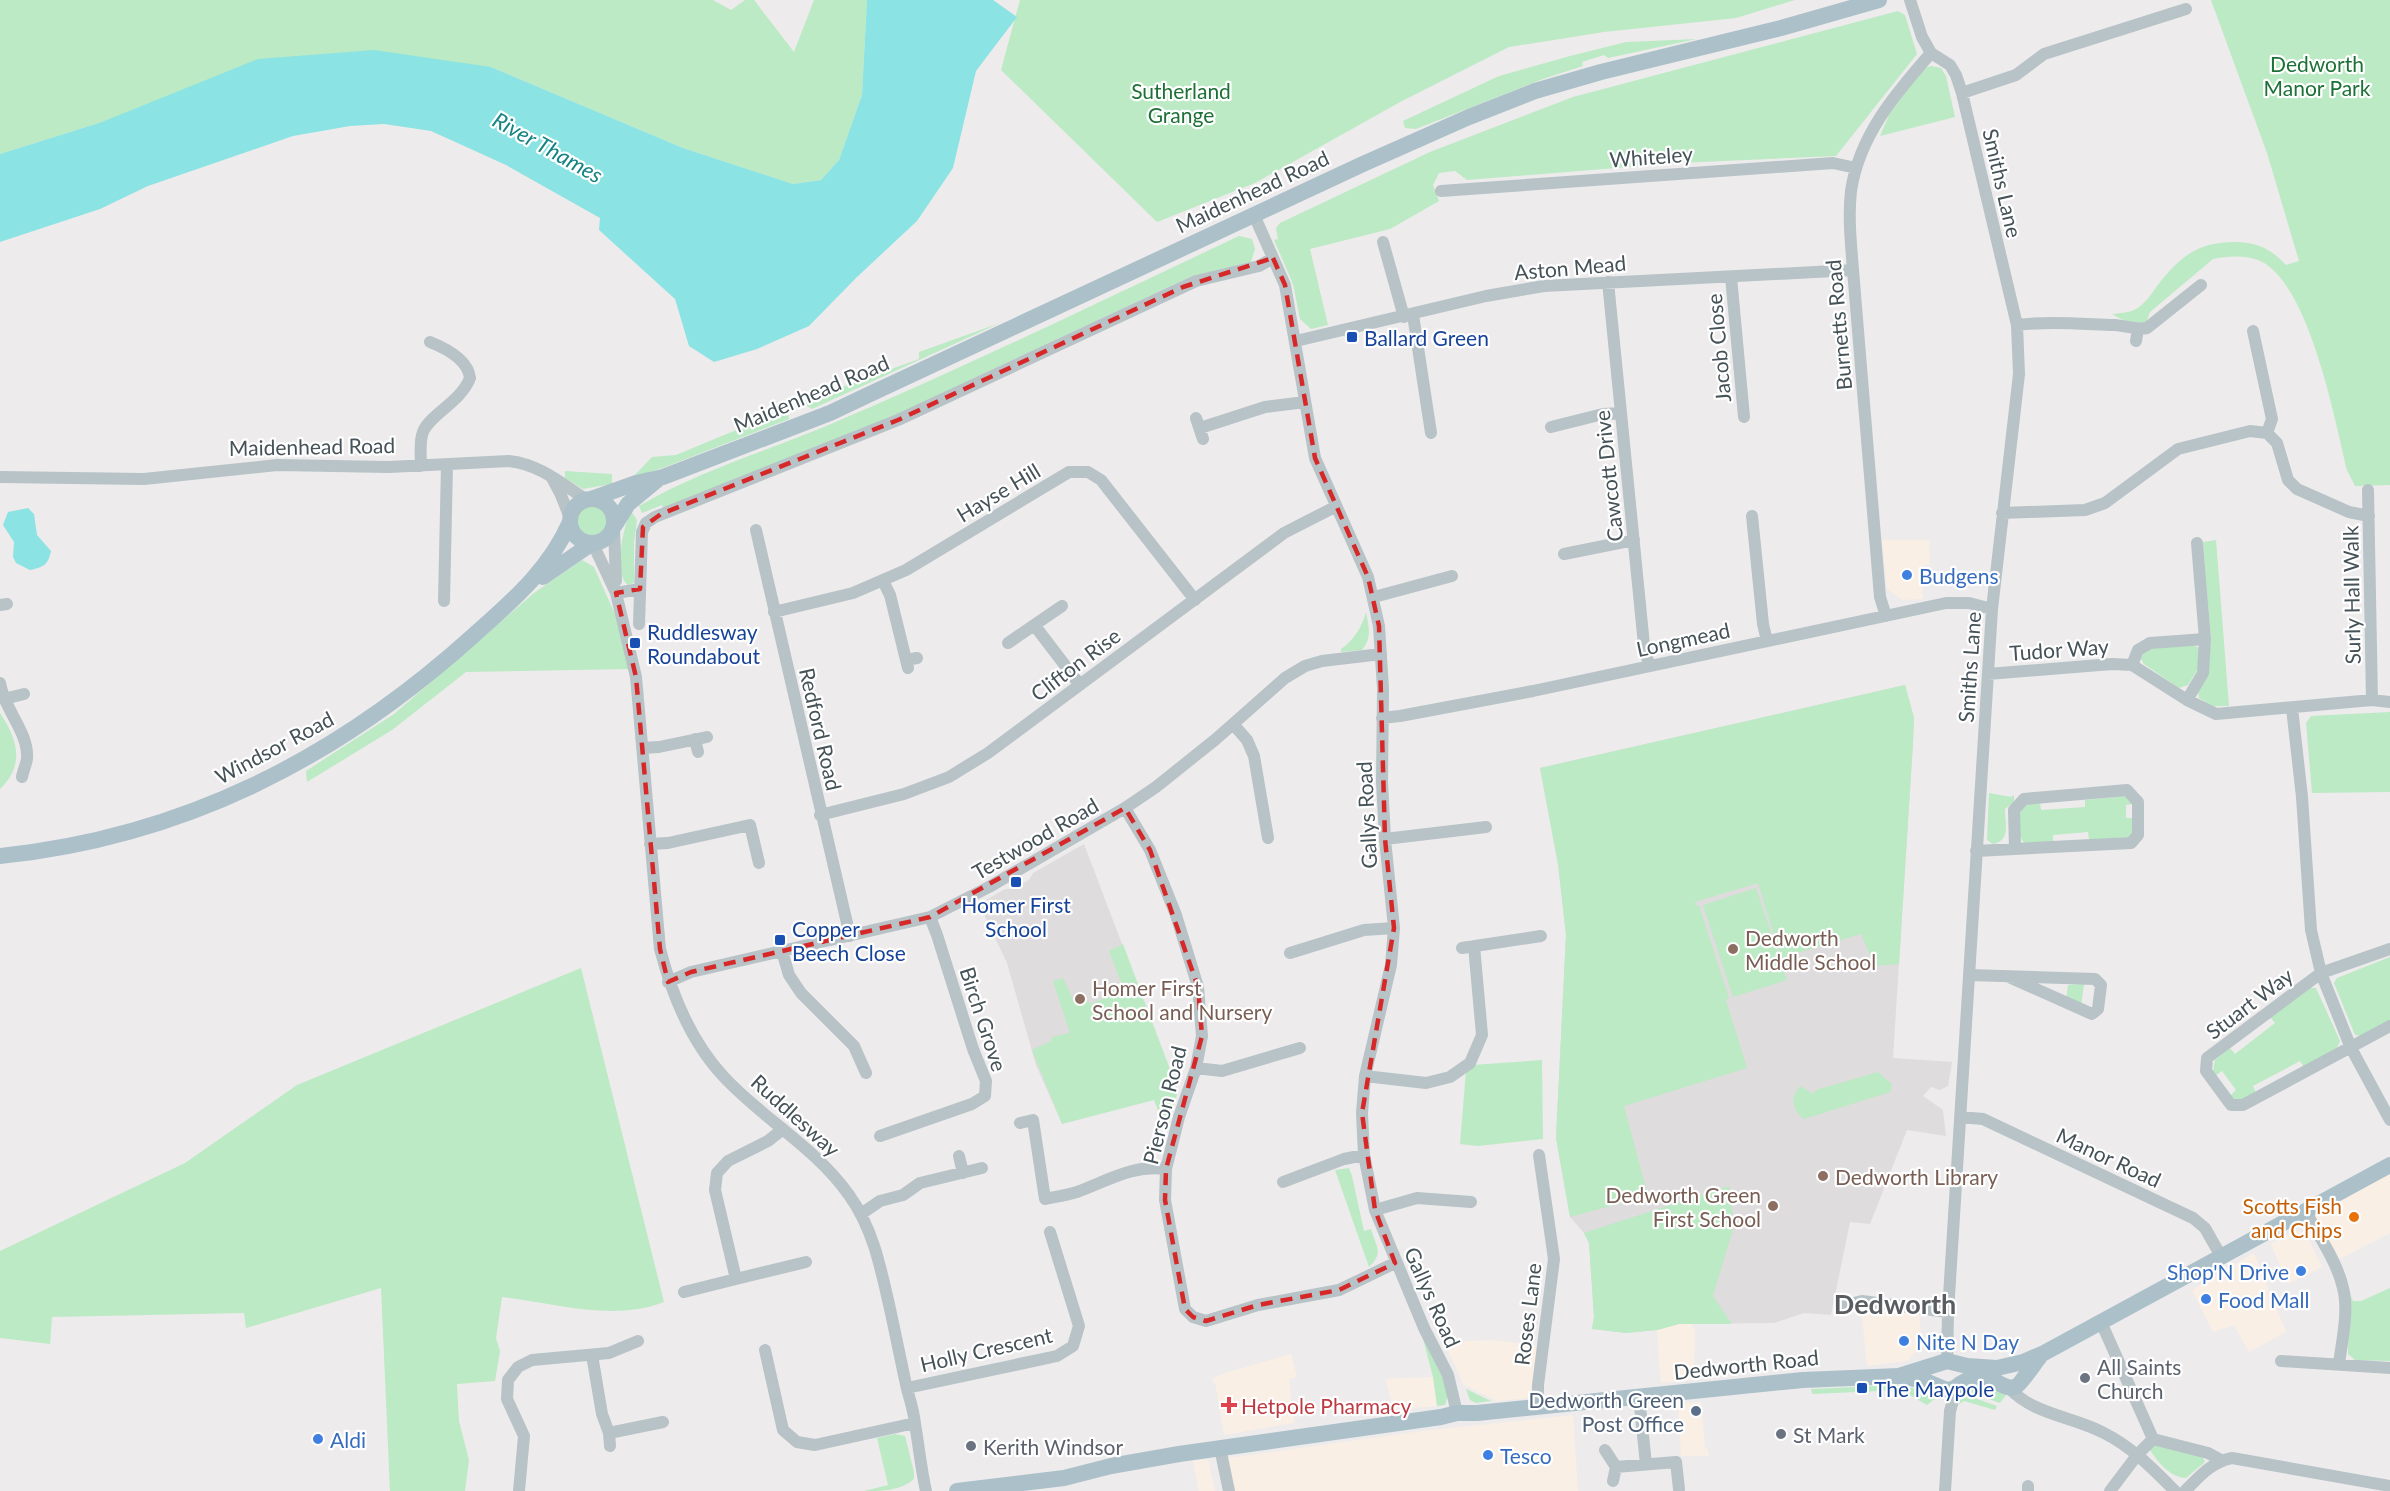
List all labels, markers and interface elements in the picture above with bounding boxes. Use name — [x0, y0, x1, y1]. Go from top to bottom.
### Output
park label: Dedworth Manor Park — [2264, 51, 2371, 100]
park label: Sutherland Grange — [1131, 78, 1231, 127]
water label: River Thames — [488, 106, 608, 188]
street label: Smiths Lane — [1978, 126, 2028, 240]
street label: Whiteley — [1608, 141, 1694, 171]
street label: Maidenhead Road — [1171, 145, 1333, 237]
street label: Aston Mead — [1513, 250, 1627, 284]
street label: Burnetts Road — [1820, 259, 1856, 391]
street label: Jacob Close — [1701, 293, 1735, 403]
place label: Ballard Green — [1364, 325, 1489, 350]
marker: Ballard Green — [1345, 330, 1359, 344]
street label: Maidenhead Road — [730, 349, 892, 437]
street label: Cawcott Drive — [1589, 409, 1627, 543]
street label: Maidenhead Road — [229, 432, 395, 460]
street label: Hayse Hill — [952, 457, 1044, 527]
street label: Surly Hall Walk — [2337, 525, 2365, 665]
place label: Budgens — [1919, 563, 1998, 588]
marker: Budgens — [1900, 568, 1914, 582]
street label: Smiths Lane — [1953, 611, 1985, 723]
street label: Longmead — [1634, 617, 1732, 661]
place label: Ruddlesway Roundabout — [647, 619, 760, 668]
street label: Clifton Rise — [1025, 622, 1125, 706]
street label: Tudor Way — [2009, 633, 2110, 665]
marker: Ruddlesway Roundabout — [628, 636, 642, 650]
street label: Redford Road — [795, 665, 847, 793]
street label: Windsor Road — [211, 705, 337, 789]
street label: Gallys Road — [1351, 761, 1381, 869]
street label: Testwood Road — [968, 792, 1102, 884]
marker: Homer First School — [1009, 875, 1023, 889]
place label: Homer First School — [961, 892, 1071, 941]
place label: Copper Beech Close — [792, 916, 906, 965]
place label: Dedworth Middle School — [1745, 925, 1876, 974]
marker: Copper Beech Close — [773, 933, 787, 947]
marker: Dedworth Middle School — [1726, 942, 1740, 956]
street label: Stuart Way — [2201, 962, 2298, 1044]
street label: Birch Grove — [955, 964, 1013, 1074]
place label: Homer First School and Nursery — [1092, 975, 1272, 1024]
marker: Homer First School and Nursery — [1073, 992, 1087, 1006]
street label: Pierson Road — [1137, 1043, 1191, 1167]
street label: Ruddlesway — [747, 1069, 846, 1161]
street label: Manor Road — [2053, 1122, 2165, 1192]
place label: Dedworth Library — [1835, 1164, 1998, 1189]
marker: Dedworth Library — [1816, 1169, 1830, 1183]
place label: Dedworth Green First School — [1606, 1182, 1761, 1231]
place label: Scotts Fish and Chips — [2243, 1193, 2342, 1242]
marker: Dedworth Green First School — [1766, 1199, 1780, 1213]
marker: Scotts Fish and Chips — [2347, 1210, 2361, 1224]
street label: Gallys Road — [1400, 1243, 1466, 1351]
place label: Shop'N Drive — [2167, 1259, 2289, 1284]
street label: Roses Lane — [1508, 1261, 1546, 1367]
marker: Shop'N Drive — [2294, 1264, 2308, 1278]
district label: Dedworth — [1834, 1287, 1956, 1320]
place label: Food Mall — [2218, 1287, 2309, 1312]
marker: Food Mall — [2199, 1292, 2213, 1306]
street label: Holly Crescent — [918, 1322, 1055, 1376]
place label: Nite N Day — [1916, 1329, 2019, 1354]
marker: Nite N Day — [1897, 1334, 1911, 1348]
street label: Dedworth Road — [1672, 1344, 1820, 1384]
place label: All Saints Church — [2097, 1354, 2181, 1403]
marker: All Saints Church — [2078, 1371, 2092, 1385]
place label: The Maypole — [1874, 1376, 1994, 1401]
marker: The Maypole — [1855, 1381, 1869, 1395]
place label: Dedworth Green Post Office — [1529, 1387, 1684, 1436]
place label: Hetpole Pharmacy — [1241, 1393, 1411, 1418]
marker: Hetpole Pharmacy — [1222, 1398, 1236, 1412]
marker: Dedworth Green Post Office — [1689, 1404, 1703, 1418]
place label: St Mark — [1793, 1422, 1865, 1447]
place label: Aldi — [330, 1427, 366, 1452]
marker: St Mark — [1774, 1427, 1788, 1441]
marker: Aldi — [311, 1432, 325, 1446]
place label: Kerith Windsor — [983, 1434, 1123, 1459]
marker: Kerith Windsor — [964, 1439, 978, 1453]
place label: Tesco — [1500, 1443, 1552, 1468]
marker: Tesco — [1481, 1448, 1495, 1462]

